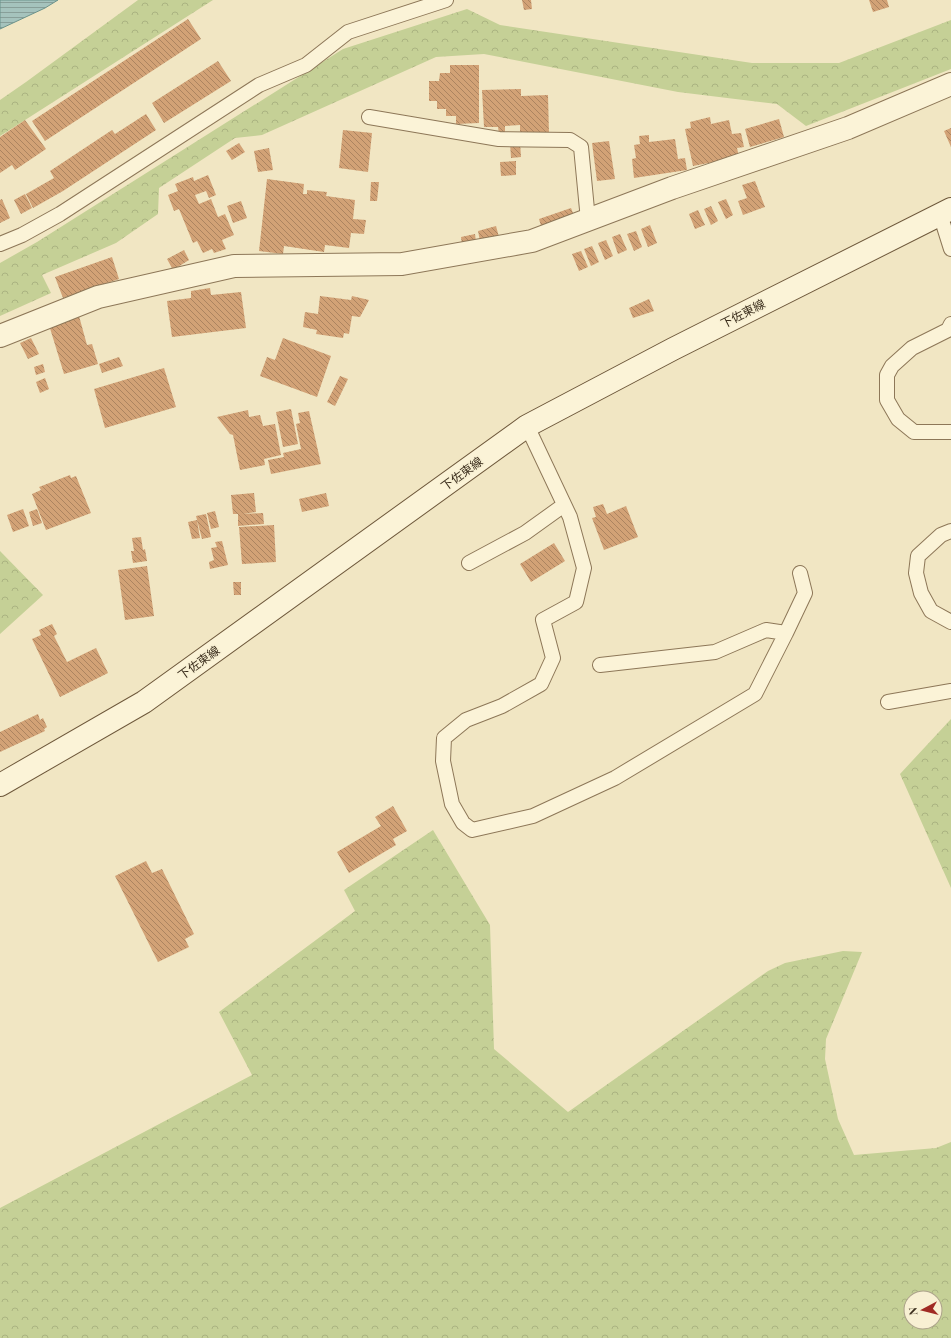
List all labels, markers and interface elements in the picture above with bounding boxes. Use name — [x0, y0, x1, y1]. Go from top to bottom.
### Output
street label: 下佐東線 — [718, 295, 768, 331]
street label: 下佐東線 — [437, 453, 486, 494]
street label: 下佐東線 — [174, 642, 223, 683]
north arrow — [903, 1290, 943, 1330]
text: N — [905, 1306, 921, 1316]

